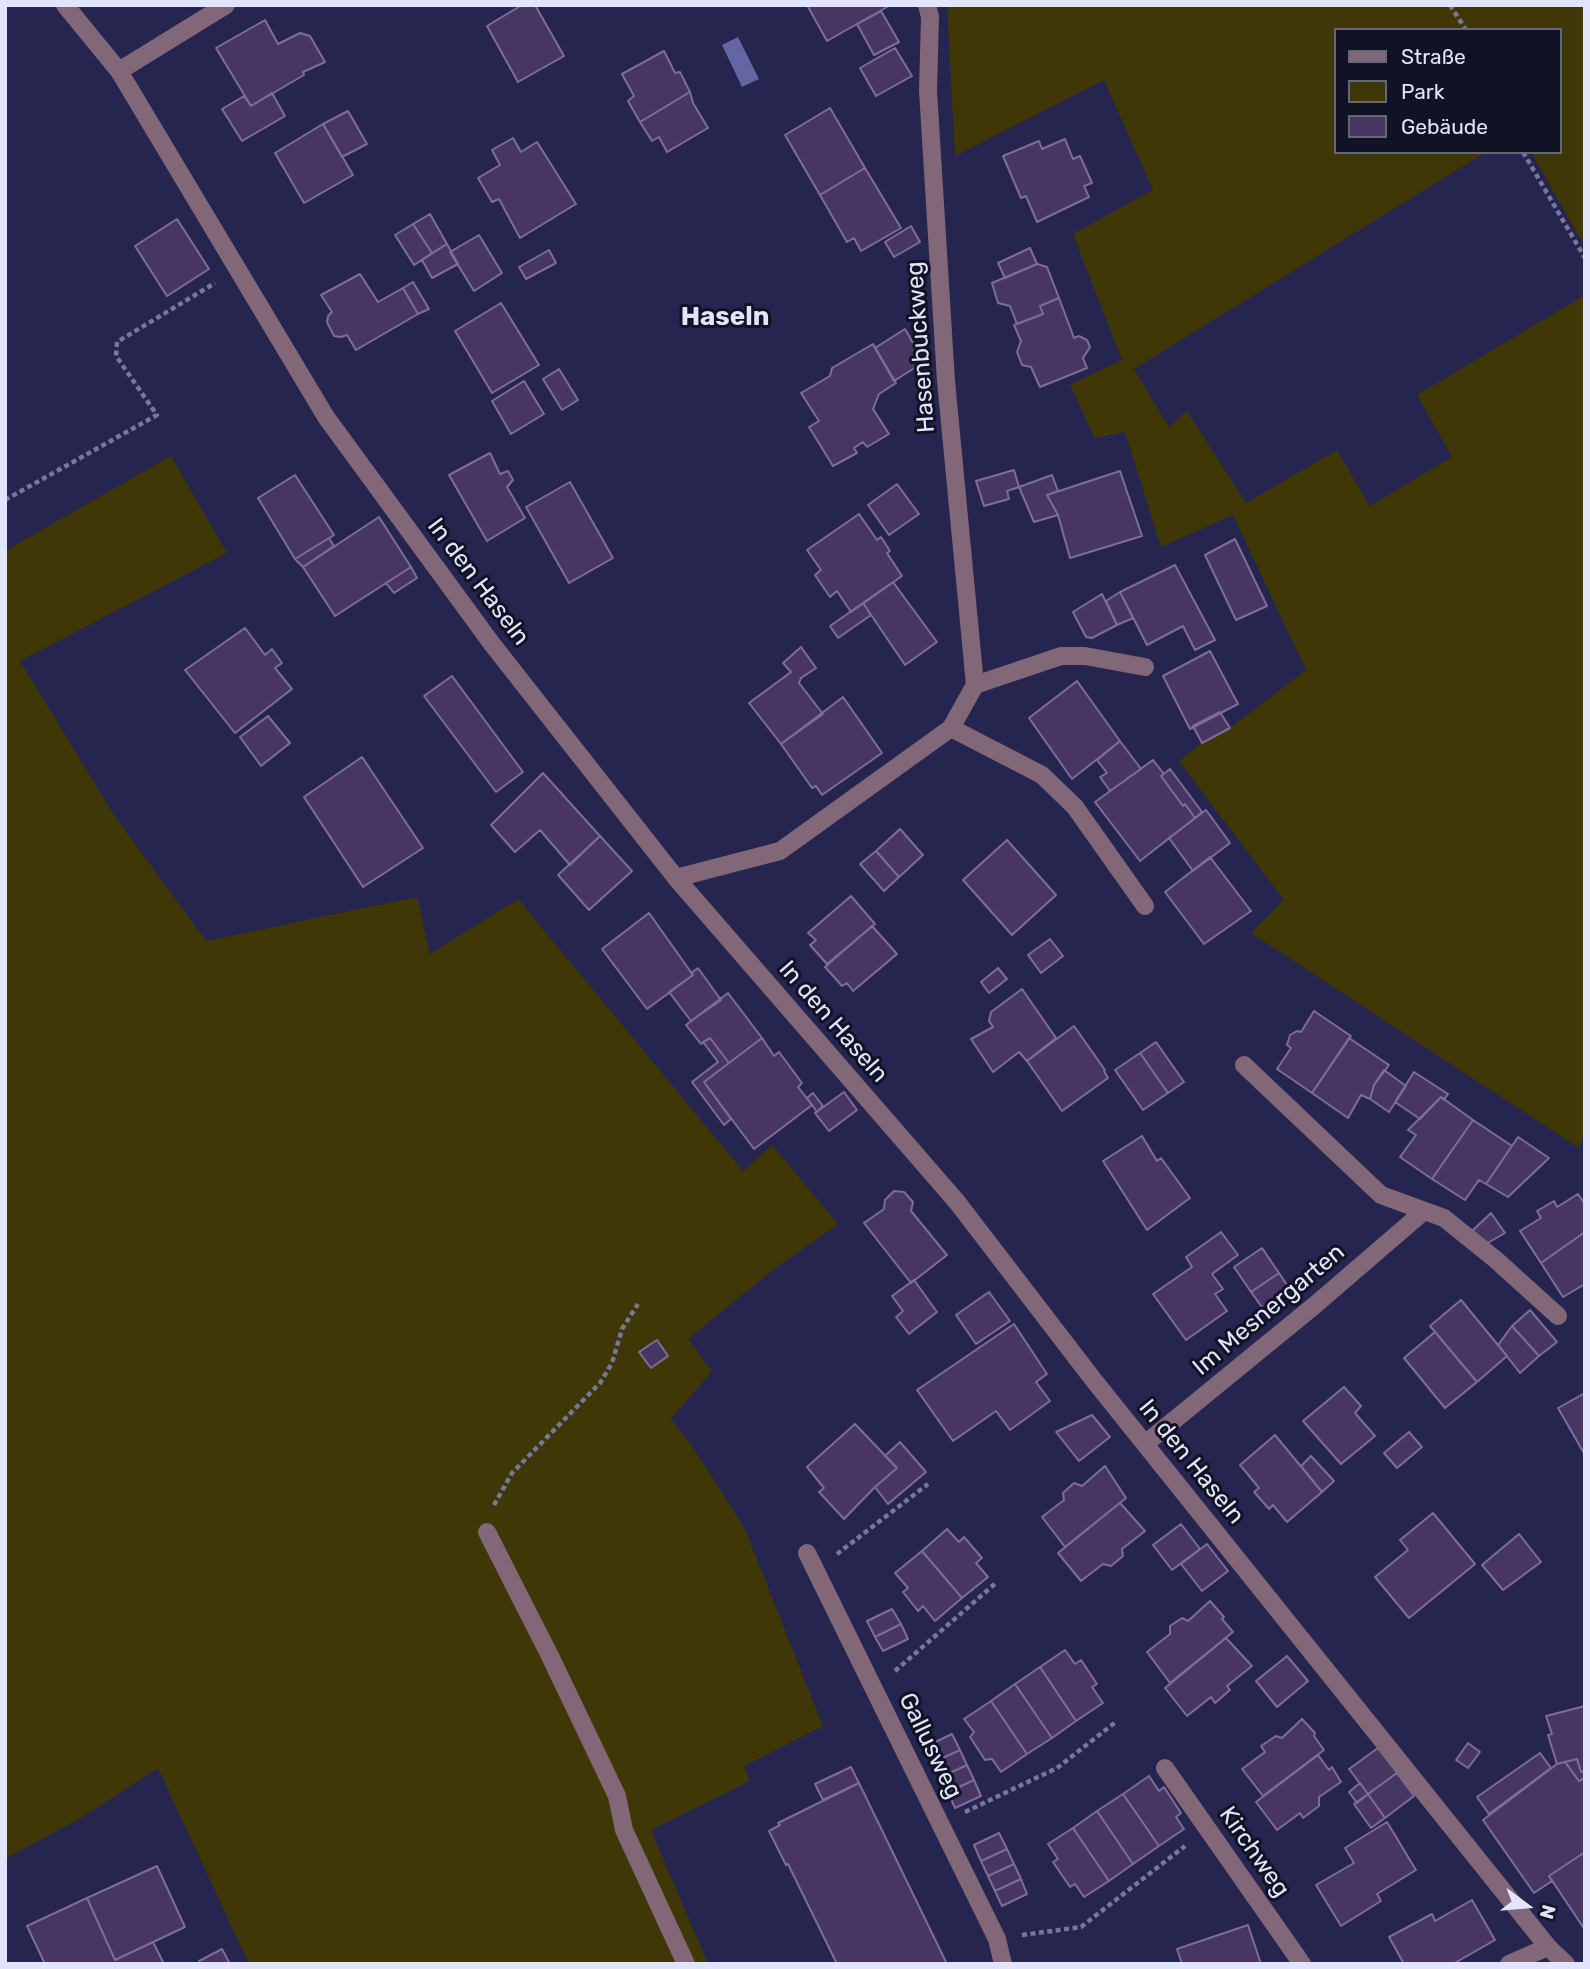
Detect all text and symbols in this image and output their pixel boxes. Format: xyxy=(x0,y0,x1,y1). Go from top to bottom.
legend xyxy=(1334,28,1562,154)
text: Straße xyxy=(1401,44,1466,69)
text: Park xyxy=(1401,79,1445,104)
text: Gebäude xyxy=(1401,114,1488,139)
street label: Hasenbuckweg xyxy=(901,260,941,434)
district label: Haseln xyxy=(681,301,769,333)
street label: In den Haseln xyxy=(421,513,535,651)
street label: In den Haseln xyxy=(772,955,894,1089)
street label: Im Mesnergarten xyxy=(1187,1238,1351,1382)
street label: In den Haseln xyxy=(1132,1394,1250,1530)
street label: Gallusweg xyxy=(892,1688,968,1804)
street label: Kirchweg xyxy=(1213,1801,1295,1903)
north arrow xyxy=(1492,1871,1562,1941)
text: N xyxy=(1535,1902,1561,1922)

